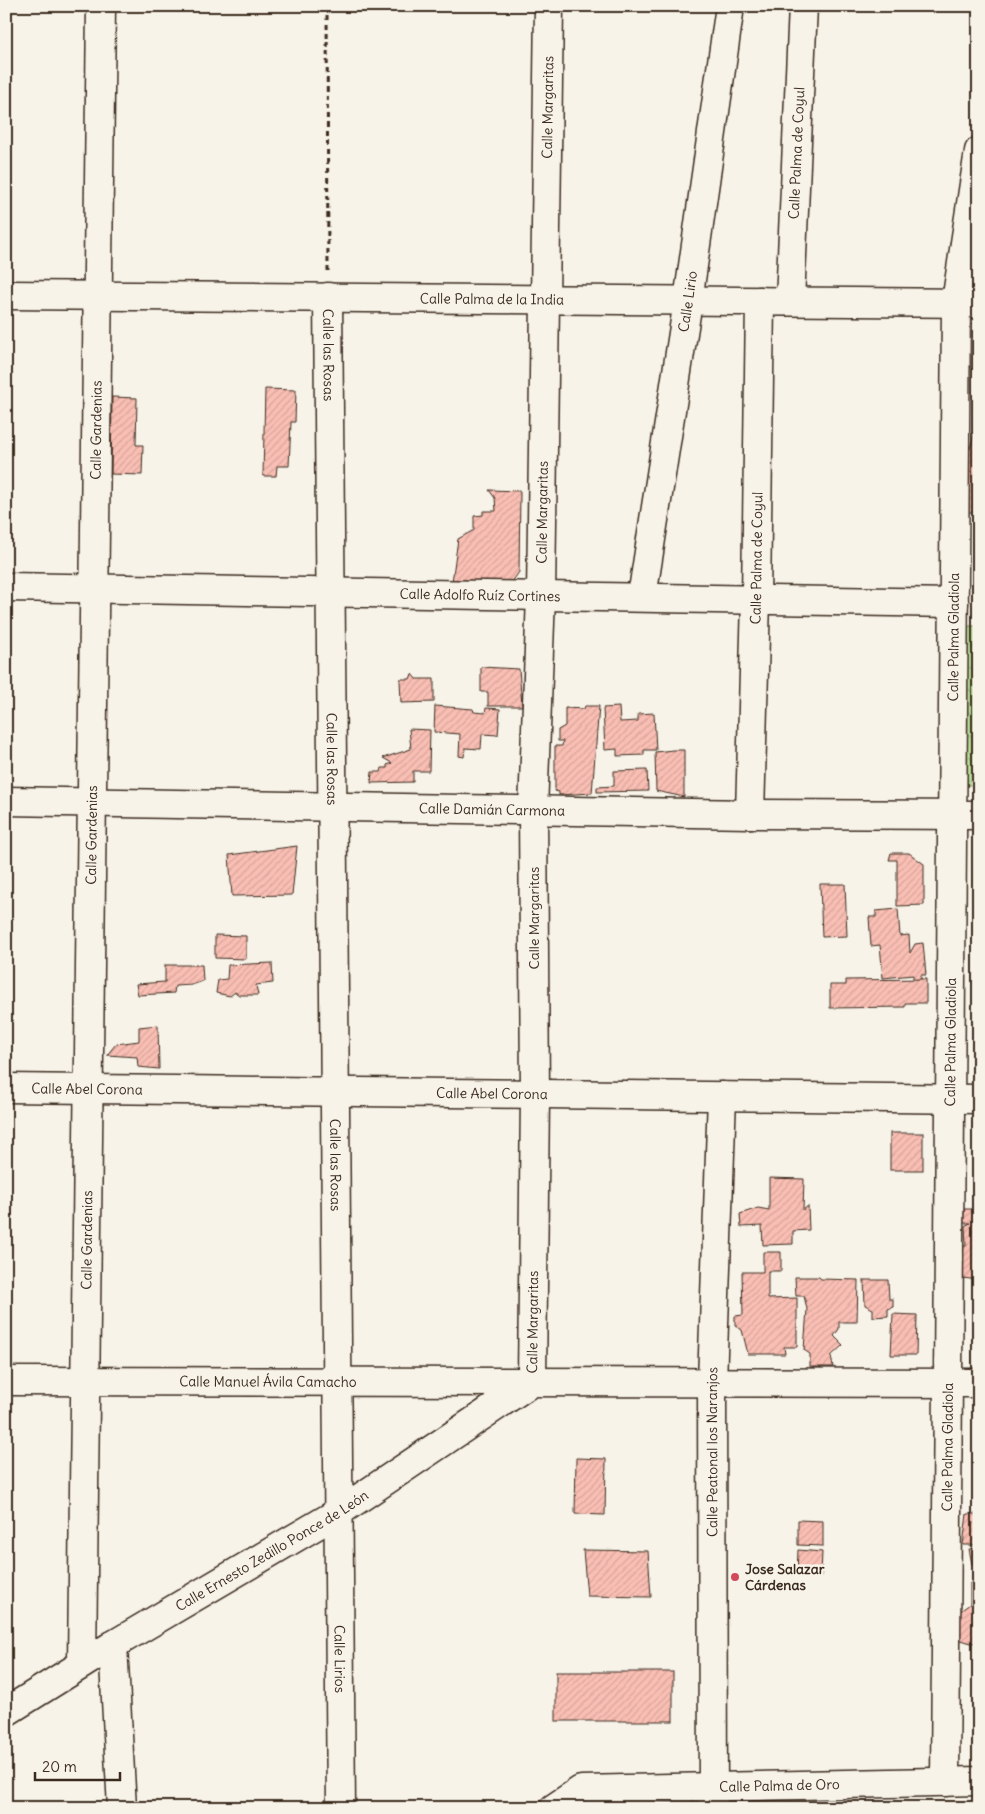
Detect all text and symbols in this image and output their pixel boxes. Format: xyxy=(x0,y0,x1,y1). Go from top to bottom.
street label: Calle Margaritas xyxy=(538,56,557,159)
street label: Calle Palma de Coyul xyxy=(785,87,808,220)
street label: Calle Lirio xyxy=(674,270,701,333)
street label: Calle Palma de la India xyxy=(420,289,564,309)
street label: Calle las Rosas xyxy=(319,309,338,401)
street label: Calle Gardenias xyxy=(87,380,106,480)
street label: Calle Margaritas xyxy=(532,461,552,564)
street label: Calle Palma de Coyul xyxy=(746,492,766,625)
street label: Calle Palma Gladiola xyxy=(944,573,963,701)
street label: Calle Adolfo Ruíz Cortines xyxy=(399,585,561,605)
street label: Calle las Rosas xyxy=(323,713,341,805)
street label: Calle Gardenias xyxy=(82,785,101,885)
street label: Calle Damián Carmona xyxy=(419,799,565,820)
street label: Calle Margaritas xyxy=(525,867,543,969)
street label: Calle Palma Gladiola xyxy=(941,978,960,1106)
street label: Calle Abel Corona xyxy=(31,1079,143,1099)
street label: Calle Abel Corona xyxy=(436,1084,548,1103)
street label: Calle las Rosas xyxy=(326,1119,345,1211)
street label: Calle Gardenias xyxy=(77,1190,96,1290)
street label: Calle Margaritas xyxy=(523,1270,542,1374)
street label: Calle Peatonal los Naranjos xyxy=(703,1367,722,1537)
street label: Calle Manuel Ávila Camacho xyxy=(179,1372,357,1391)
street label: Calle Palma Gladiola xyxy=(938,1383,957,1511)
street label: Calle Ernesto Zedillo Ponce de León xyxy=(172,1486,372,1615)
place label: Jose Salazar Cárdenas xyxy=(745,1560,825,1594)
marker: Jose Salazar Cárdenas xyxy=(729,1571,741,1583)
street label: Calle Lirios xyxy=(330,1625,349,1693)
scale bar xyxy=(35,1749,120,1781)
text: 20 m xyxy=(42,1757,77,1776)
street label: Calle Palma de Oro xyxy=(719,1775,840,1796)

